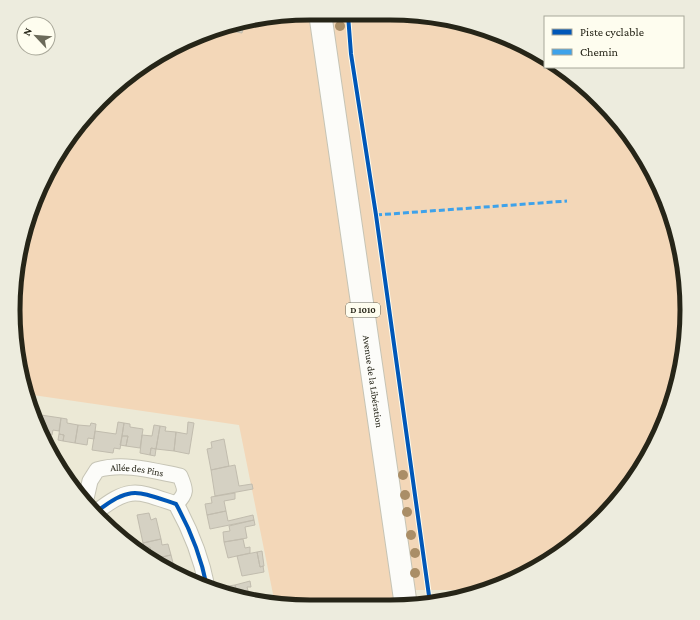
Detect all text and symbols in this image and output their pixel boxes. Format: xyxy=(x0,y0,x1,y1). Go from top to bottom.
north arrow xyxy=(16,16,56,56)
legend xyxy=(544,16,684,68)
text: N xyxy=(20,25,34,38)
text: Piste cyclable xyxy=(580,25,644,39)
text: Chemin xyxy=(580,45,619,59)
road number: D 1010 xyxy=(346,303,380,317)
street label: Avenue de la Libération xyxy=(361,334,385,429)
street label: Allée des Pins xyxy=(110,462,165,479)

